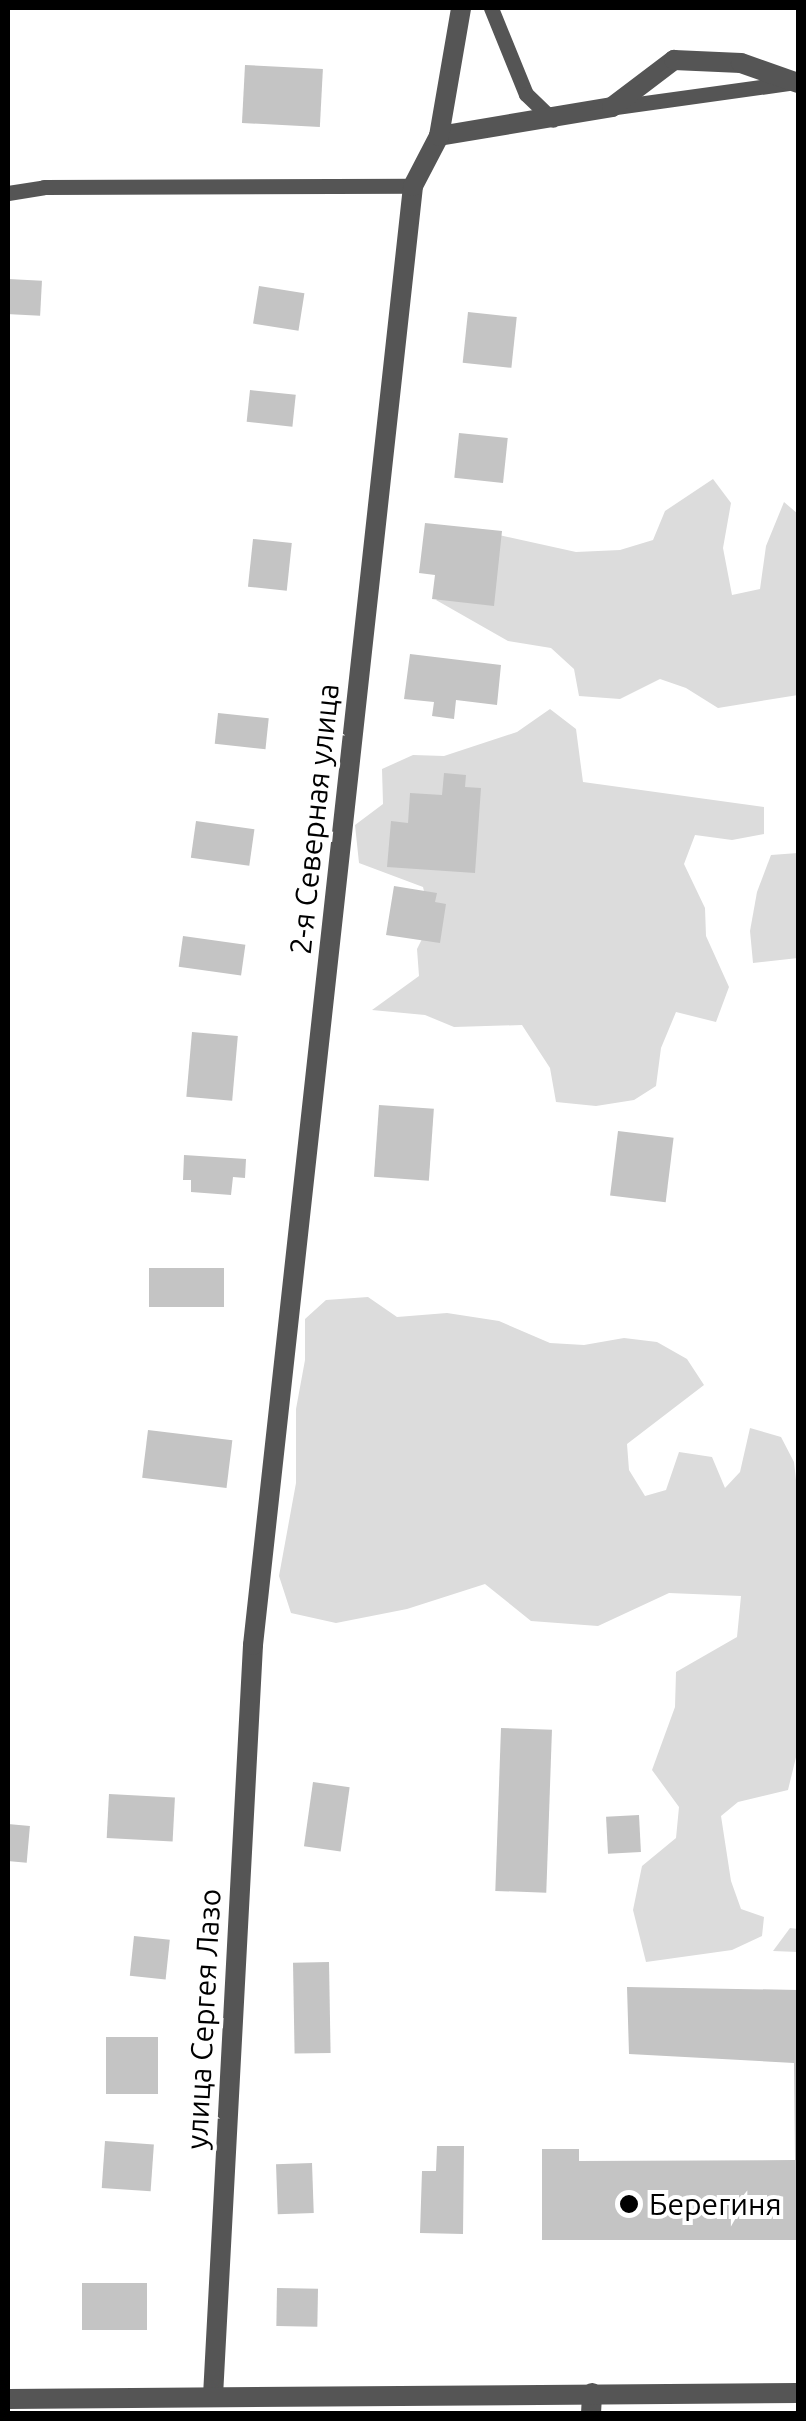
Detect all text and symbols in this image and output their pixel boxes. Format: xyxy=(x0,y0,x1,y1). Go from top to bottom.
street label: 2-я Северная улица xyxy=(282,682,346,956)
street label: улица Сергея Лазо xyxy=(178,1888,228,2150)
place label: Берегиня xyxy=(649,2186,782,2222)
marker: Берегиня xyxy=(618,2193,640,2215)

